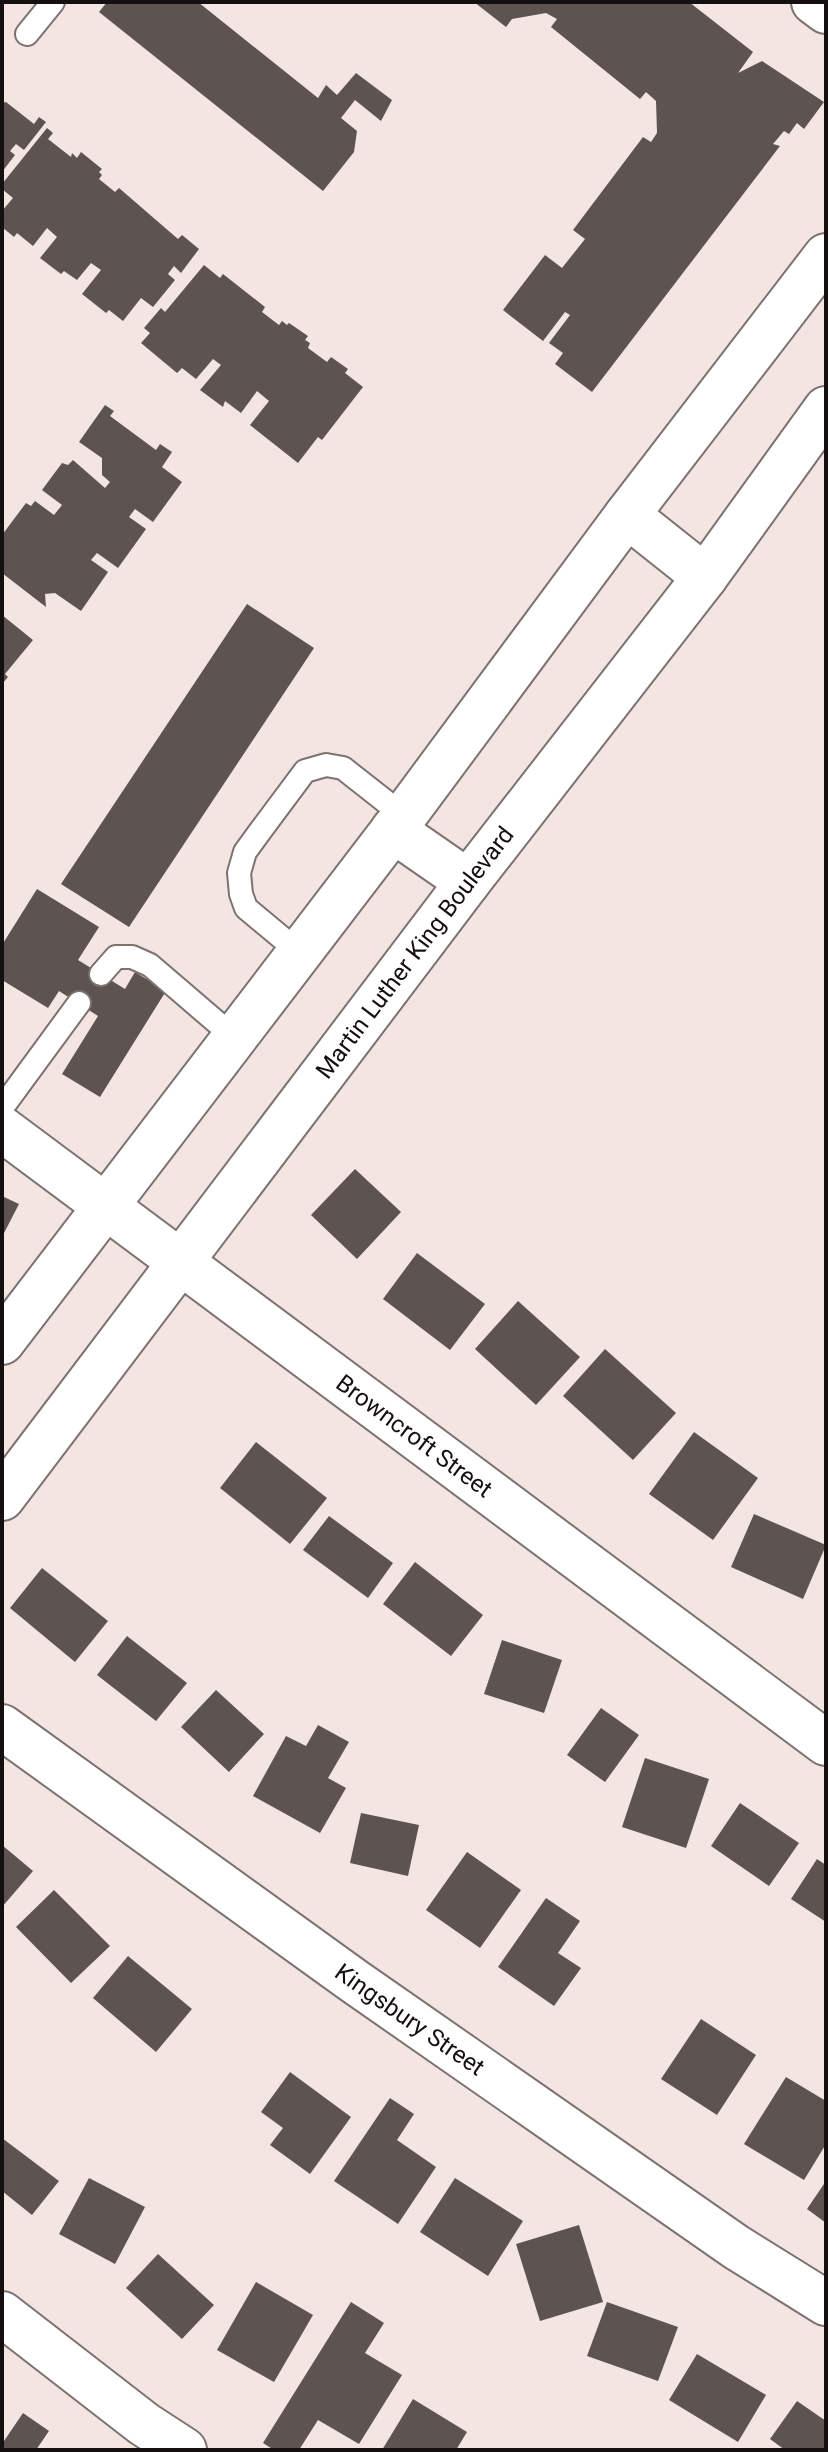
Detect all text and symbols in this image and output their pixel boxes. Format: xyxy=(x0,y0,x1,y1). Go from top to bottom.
street label: Martin Luther King Boulevard xyxy=(310,821,520,1084)
street label: Browncroft Street xyxy=(331,1369,498,1503)
street label: Kingsbury Street xyxy=(330,1958,490,2082)

